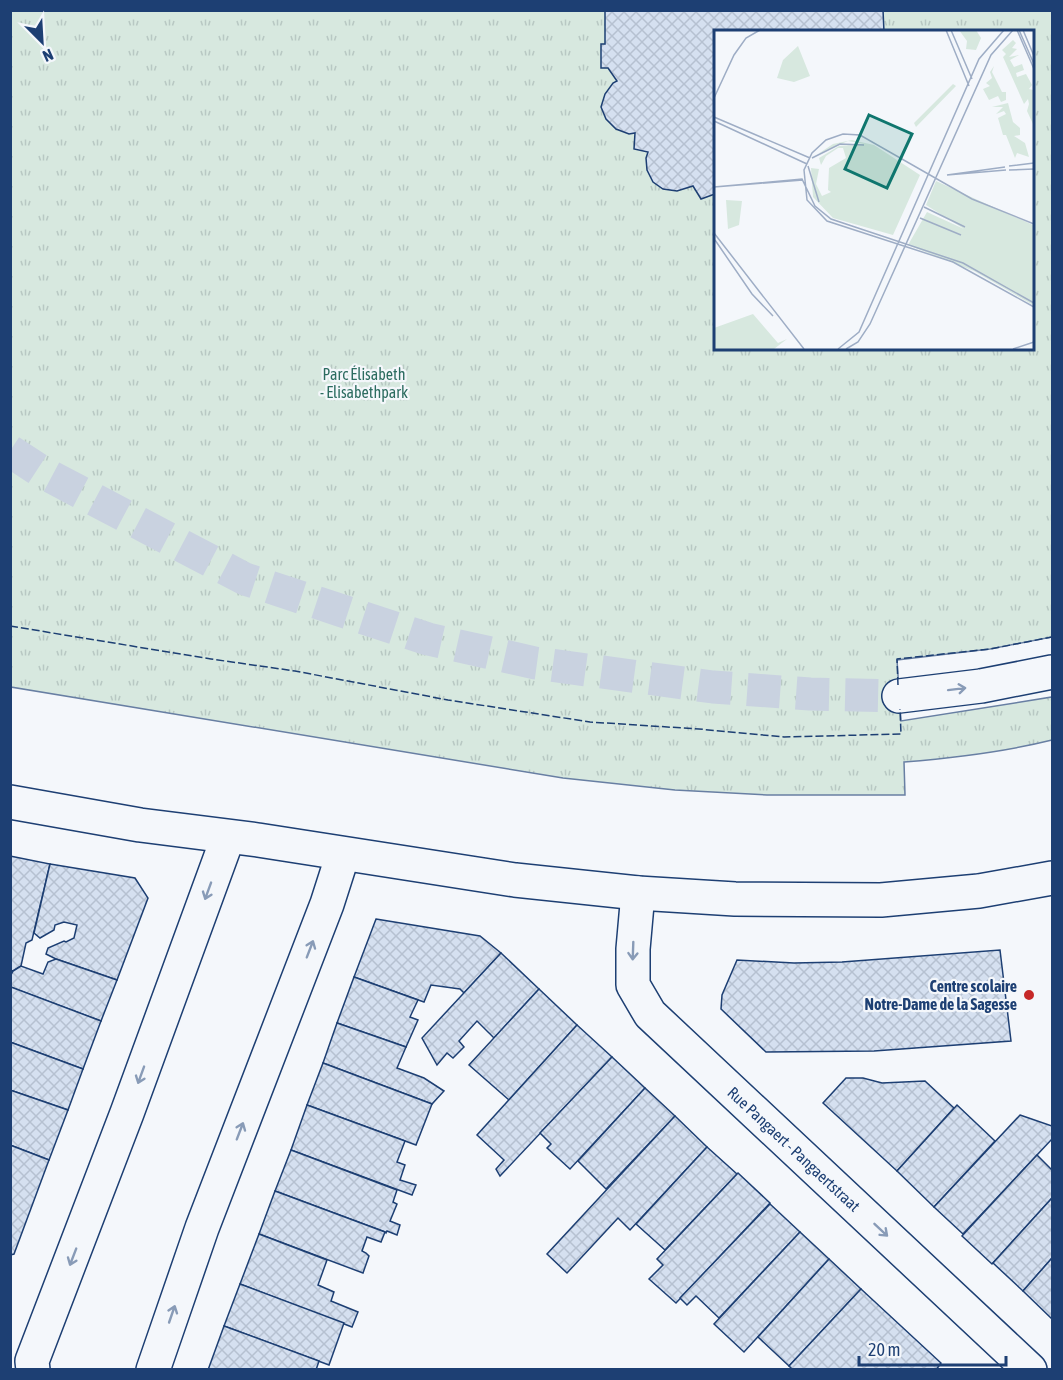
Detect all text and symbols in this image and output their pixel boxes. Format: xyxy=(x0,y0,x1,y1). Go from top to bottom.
north arrow xyxy=(12,12,72,72)
inset map xyxy=(714,30,1033,350)
text: N xyxy=(40,46,56,66)
park label: Parc Élisabeth - Elisabethpark xyxy=(320,365,408,402)
one-way arrow xyxy=(947,683,966,694)
one-way arrow xyxy=(201,882,212,900)
one-way arrow xyxy=(305,941,316,959)
one-way arrow xyxy=(627,941,639,961)
place label: Centre scolaire Notre-Dame de la Sagesse xyxy=(865,977,1017,1013)
marker: Centre scolaire Notre-Dame de la Sagesse xyxy=(1022,988,1036,1002)
one-way arrow xyxy=(134,1065,145,1084)
street label: Rue Pangaert - Pangaertstraat xyxy=(724,1083,864,1216)
one-way arrow xyxy=(235,1123,246,1141)
one-way arrow xyxy=(873,1223,888,1237)
one-way arrow xyxy=(66,1247,77,1266)
one-way arrow xyxy=(168,1305,179,1324)
scale bar xyxy=(859,1329,1006,1367)
text: 20 m xyxy=(868,1339,900,1360)

